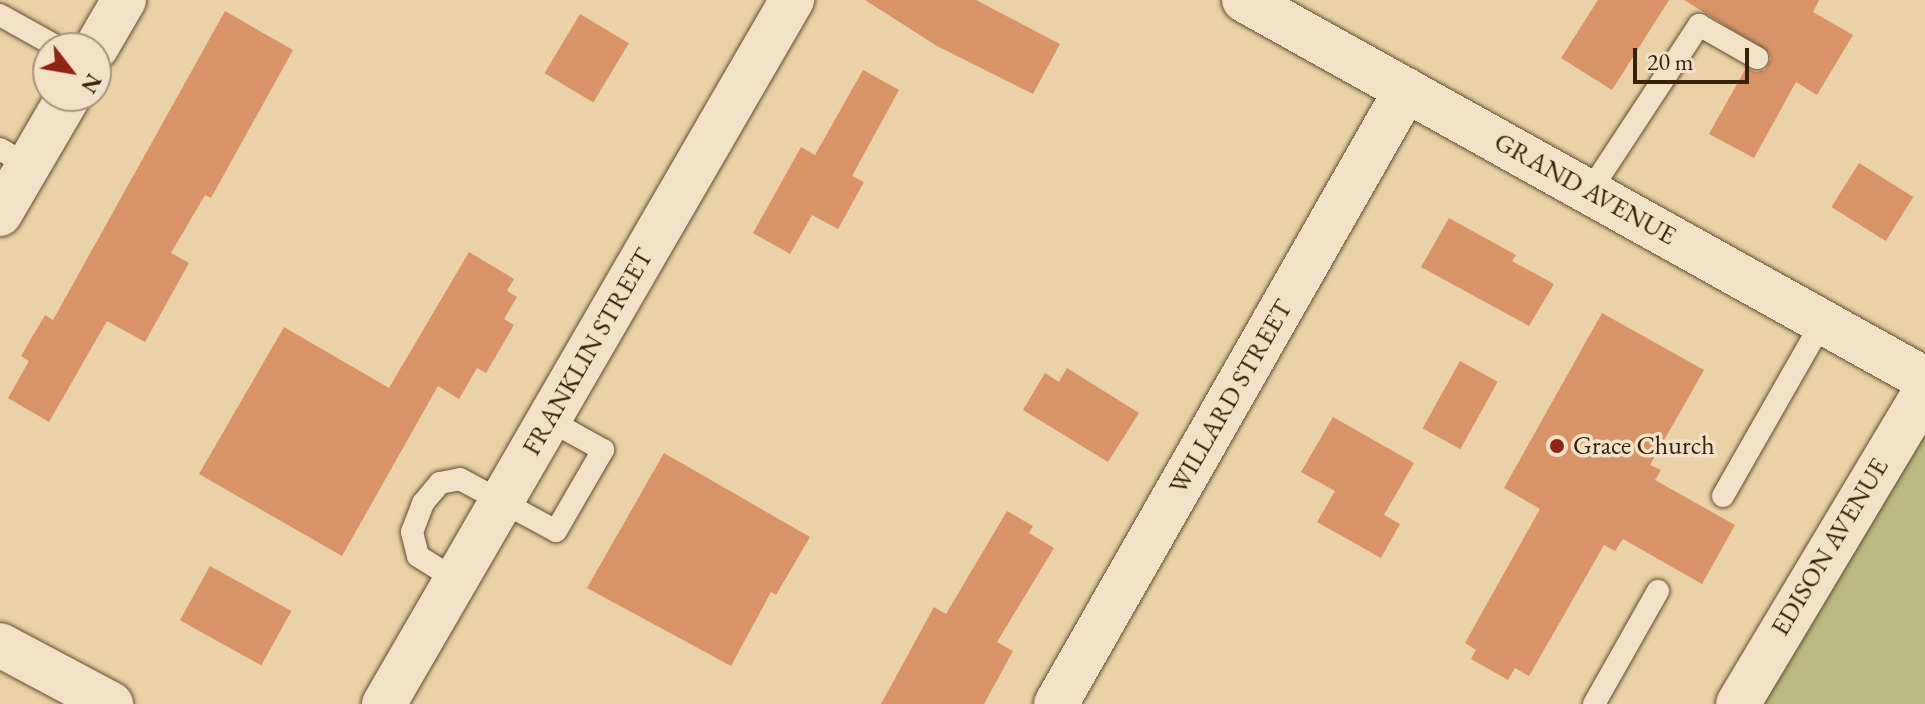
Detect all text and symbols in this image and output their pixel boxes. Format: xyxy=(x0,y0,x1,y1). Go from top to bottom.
north arrow xyxy=(32,32,112,112)
scale bar xyxy=(1637,32,1753,82)
text: 20 m xyxy=(1647,46,1694,77)
text: N xyxy=(74,68,108,99)
street label: GRAND AVENUE xyxy=(1489,126,1681,252)
street label: FRANKLIN STREET xyxy=(516,243,660,461)
street label: WILLARD STREET xyxy=(1163,294,1299,500)
place label: Grace Church xyxy=(1573,430,1715,462)
marker: Grace Church xyxy=(1548,437,1566,455)
street label: EDISON AVENUE xyxy=(1765,452,1895,642)

